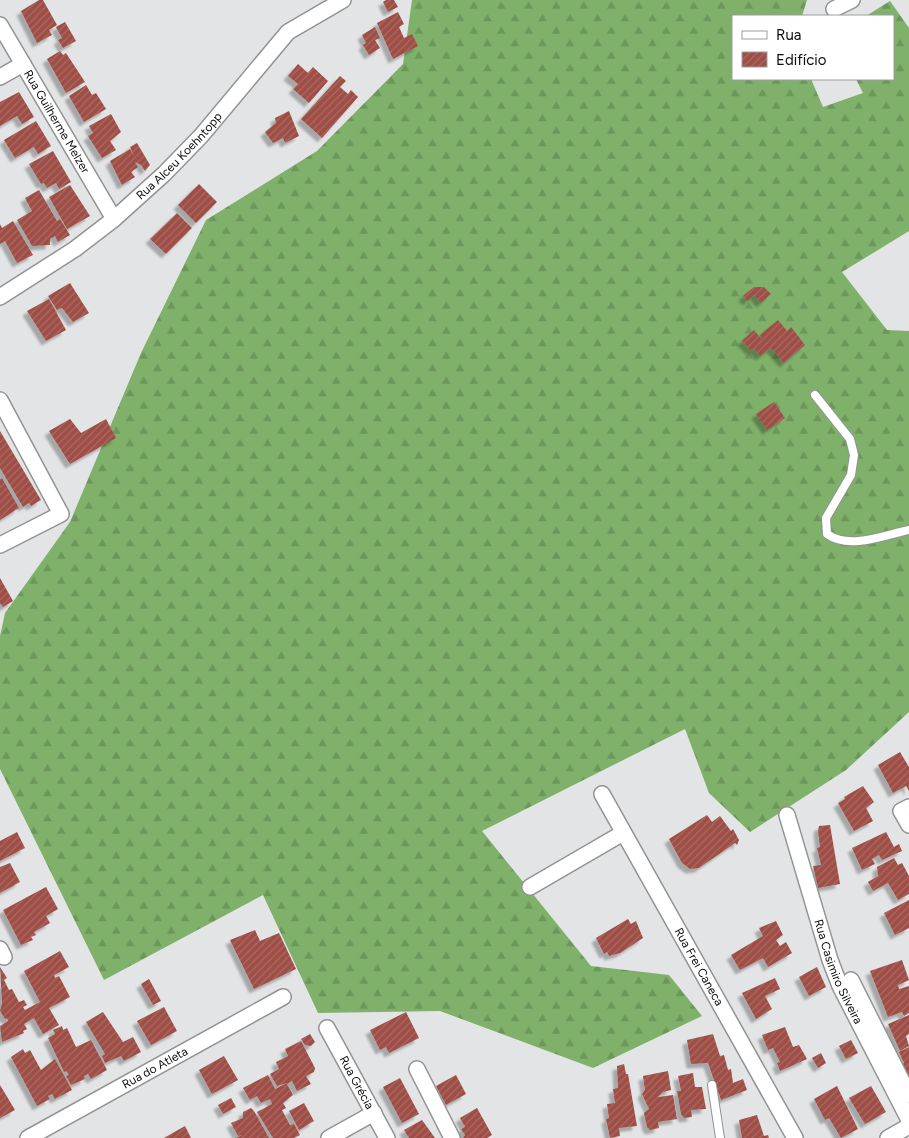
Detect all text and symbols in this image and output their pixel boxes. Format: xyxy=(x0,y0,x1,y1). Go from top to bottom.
legend xyxy=(732,15,894,80)
text: Rua xyxy=(776,26,801,44)
text: Edifício xyxy=(776,51,827,69)
street label: Rua Guilherme Melzer xyxy=(21,67,93,176)
street label: Rua Alceu Koehntopp xyxy=(133,109,225,203)
street label: Rua Casimiro Silveira xyxy=(811,918,865,1026)
street label: Rua Frei Caneca xyxy=(672,925,726,1008)
street label: Rua do Atleta xyxy=(120,1044,190,1092)
street label: Rua Grécia xyxy=(337,1053,377,1111)

